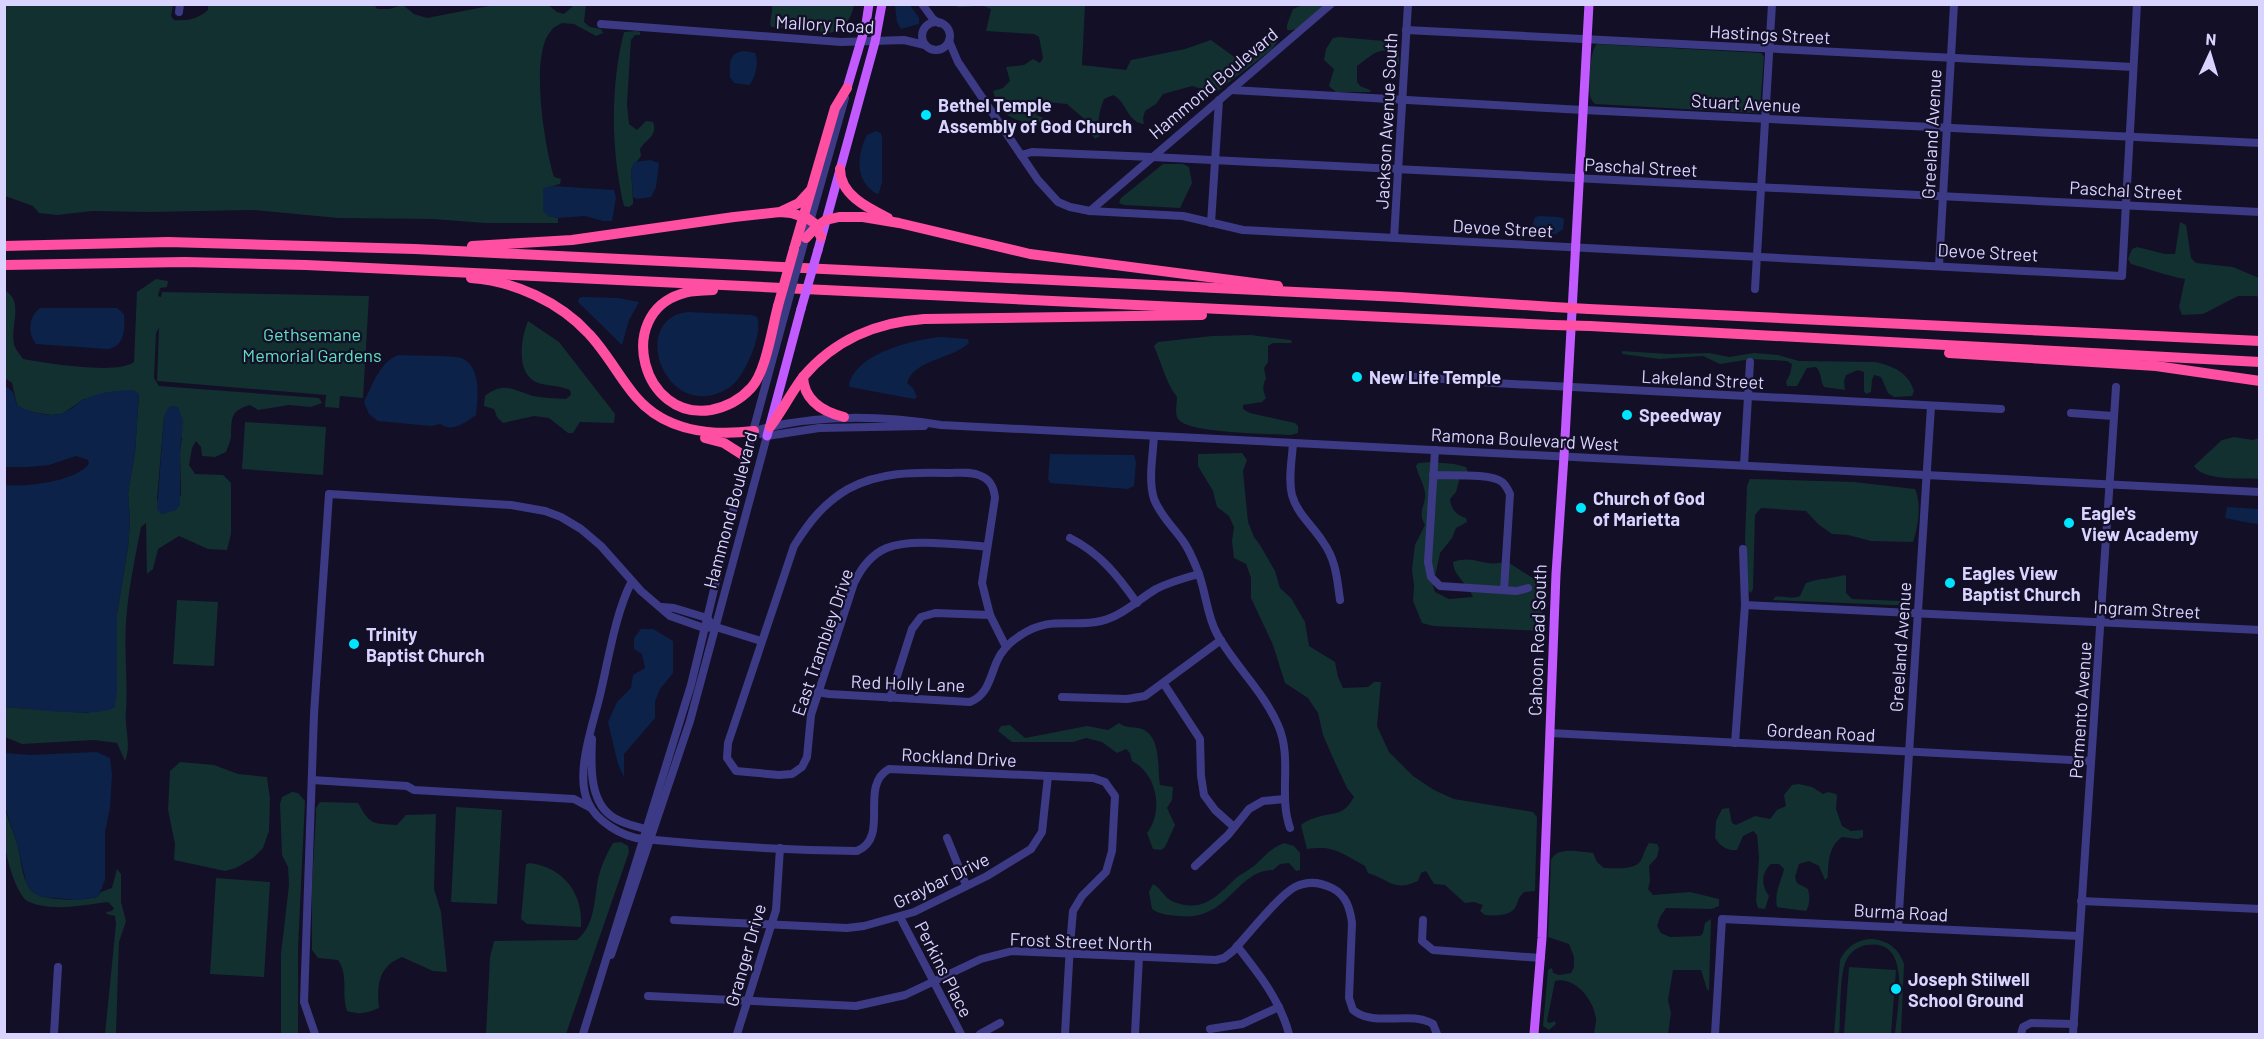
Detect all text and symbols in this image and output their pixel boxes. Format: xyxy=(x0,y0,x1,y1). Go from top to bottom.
street label: Mallory Road xyxy=(775,10,875,38)
street label: Hastings Street xyxy=(1709,20,1831,48)
street label: Hammond Boulevard xyxy=(1144,23,1282,143)
north arrow xyxy=(2180,24,2240,84)
text: N xyxy=(2205,29,2217,48)
street label: Jackson Avenue South xyxy=(1370,32,1402,210)
street label: Greeland Avenue xyxy=(1917,68,1945,200)
street label: Stuart Avenue xyxy=(1690,89,1802,117)
place label: Bethel Temple Assembly of God Church xyxy=(938,94,1132,137)
marker: Bethel Temple Assembly of God Church xyxy=(919,108,933,122)
street label: Paschal Street xyxy=(1584,153,1698,181)
street label: Paschal Street xyxy=(2069,176,2183,204)
street label: Devoe Street xyxy=(1452,214,1554,242)
street label: Devoe Street xyxy=(1937,238,2039,266)
park label: Gethsemane Memorial Gardens xyxy=(242,323,382,366)
street label: Lakeland Street xyxy=(1641,365,1765,393)
place label: New Life Temple xyxy=(1369,366,1501,388)
marker: New Life Temple xyxy=(1350,370,1364,384)
place label: Speedway xyxy=(1639,404,1722,426)
marker: Speedway xyxy=(1620,408,1634,422)
street label: Ramona Boulevard West xyxy=(1430,423,1620,455)
street label: Hammond Boulevard xyxy=(698,429,762,591)
place label: Church of God of Marietta xyxy=(1593,487,1705,530)
marker: Church of God of Marietta xyxy=(1574,501,1588,515)
place label: Eagle's View Academy xyxy=(2081,502,2198,545)
marker: Eagle's View Academy xyxy=(2062,516,2076,530)
place label: Eagles View Baptist Church xyxy=(1962,562,2081,605)
street label: Cahoon Road South xyxy=(1523,564,1551,716)
street label: East Trambley Drive xyxy=(787,566,857,718)
marker: Eagles View Baptist Church xyxy=(1943,576,1957,590)
street label: Greeland Avenue xyxy=(1884,581,1916,713)
street label: Ingram Street xyxy=(2093,595,2201,623)
place label: Trinity Baptist Church xyxy=(366,623,485,666)
marker: Trinity Baptist Church xyxy=(347,637,361,651)
street label: Permento Avenue xyxy=(2064,641,2096,779)
street label: Red Holly Lane xyxy=(850,670,966,696)
street label: Gordean Road xyxy=(1766,718,1876,746)
street label: Rockland Drive xyxy=(901,743,1017,771)
street label: Graybar Drive xyxy=(889,847,993,913)
street label: Burma Road xyxy=(1853,899,1949,925)
street label: Granger Drive xyxy=(720,901,770,1009)
street label: Perkins Place xyxy=(910,917,978,1021)
street label: Frost Street North xyxy=(1009,928,1153,954)
place label: Joseph Stilwell School Ground xyxy=(1908,968,2030,1011)
marker: Joseph Stilwell School Ground xyxy=(1889,982,1903,996)

